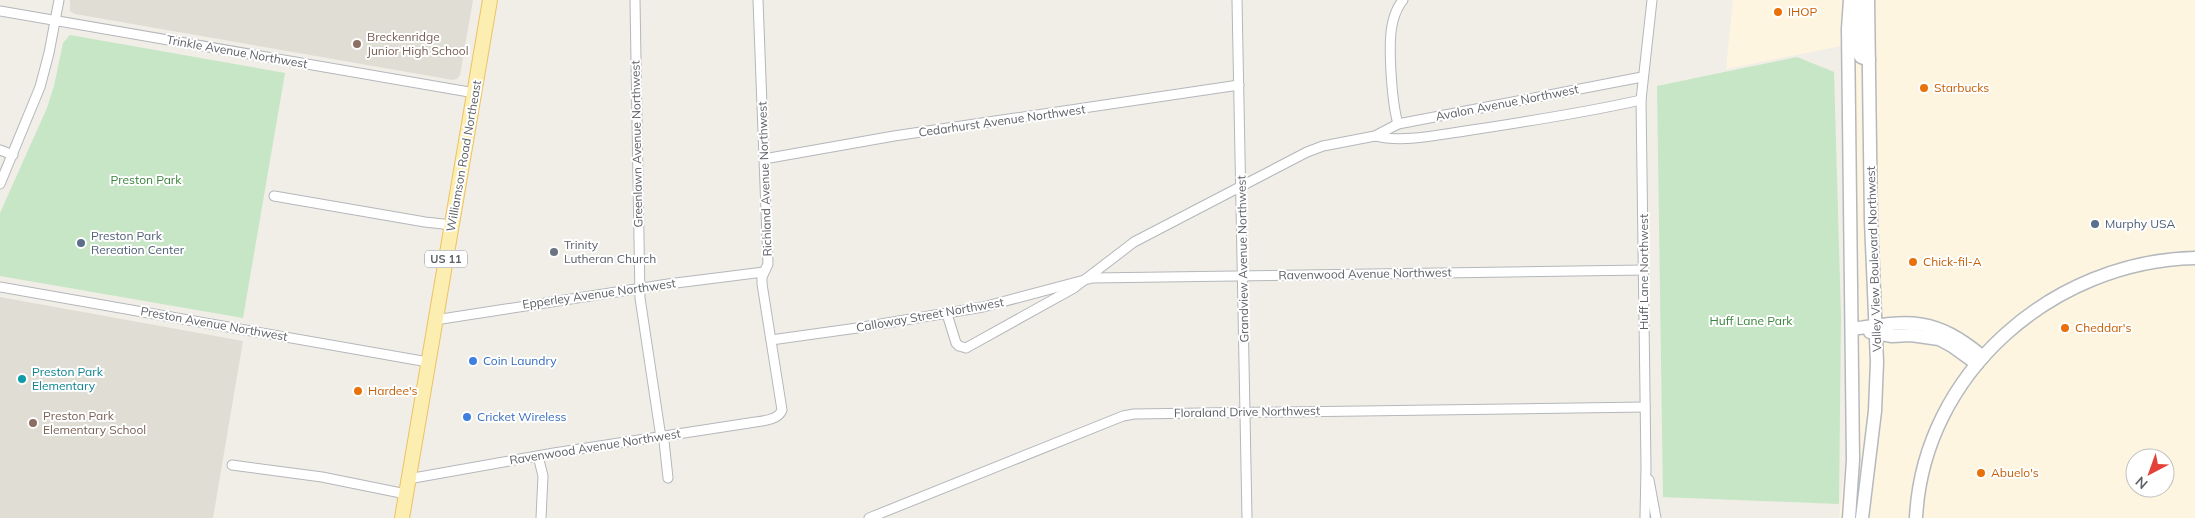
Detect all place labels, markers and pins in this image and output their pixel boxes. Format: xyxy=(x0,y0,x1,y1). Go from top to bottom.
place label: IHOP xyxy=(1788,4,1818,19)
marker: IHOP xyxy=(1772,6,1784,18)
place label: Breckenridge Junior High School xyxy=(367,29,469,58)
marker: Breckenridge Junior High School xyxy=(351,38,363,50)
place label: Starbucks xyxy=(1934,80,1989,95)
marker: Starbucks xyxy=(1918,82,1930,94)
place label: Murphy USA xyxy=(2105,216,2175,231)
marker: Murphy USA xyxy=(2089,218,2101,230)
place label: Preston Park Rereation Center xyxy=(91,228,185,257)
marker: Preston Park Rereation Center xyxy=(75,237,87,249)
place label: Trinity Lutheran Church xyxy=(564,237,656,266)
marker: Trinity Lutheran Church xyxy=(548,246,560,258)
place label: Chick-fil-A xyxy=(1923,254,1982,269)
marker: Chick-fil-A xyxy=(1907,256,1919,268)
place label: Cheddar's xyxy=(2075,320,2131,335)
marker: Cheddar's xyxy=(2059,322,2071,334)
place label: Coin Laundry xyxy=(483,353,557,368)
marker: Coin Laundry xyxy=(467,355,479,367)
place label: Preston Park Elementary xyxy=(32,364,104,393)
marker: Preston Park Elementary xyxy=(16,373,28,385)
place label: Hardee's xyxy=(368,383,418,398)
marker: Hardee's xyxy=(352,385,364,397)
place label: Preston Park Elementary School xyxy=(43,408,146,437)
place label: Cricket Wireless xyxy=(477,409,567,424)
marker: Cricket Wireless xyxy=(461,411,473,423)
marker: Preston Park Elementary School xyxy=(27,417,39,429)
place label: Abuelo's xyxy=(1991,465,2039,480)
marker: Abuelo's xyxy=(1975,467,1987,479)

